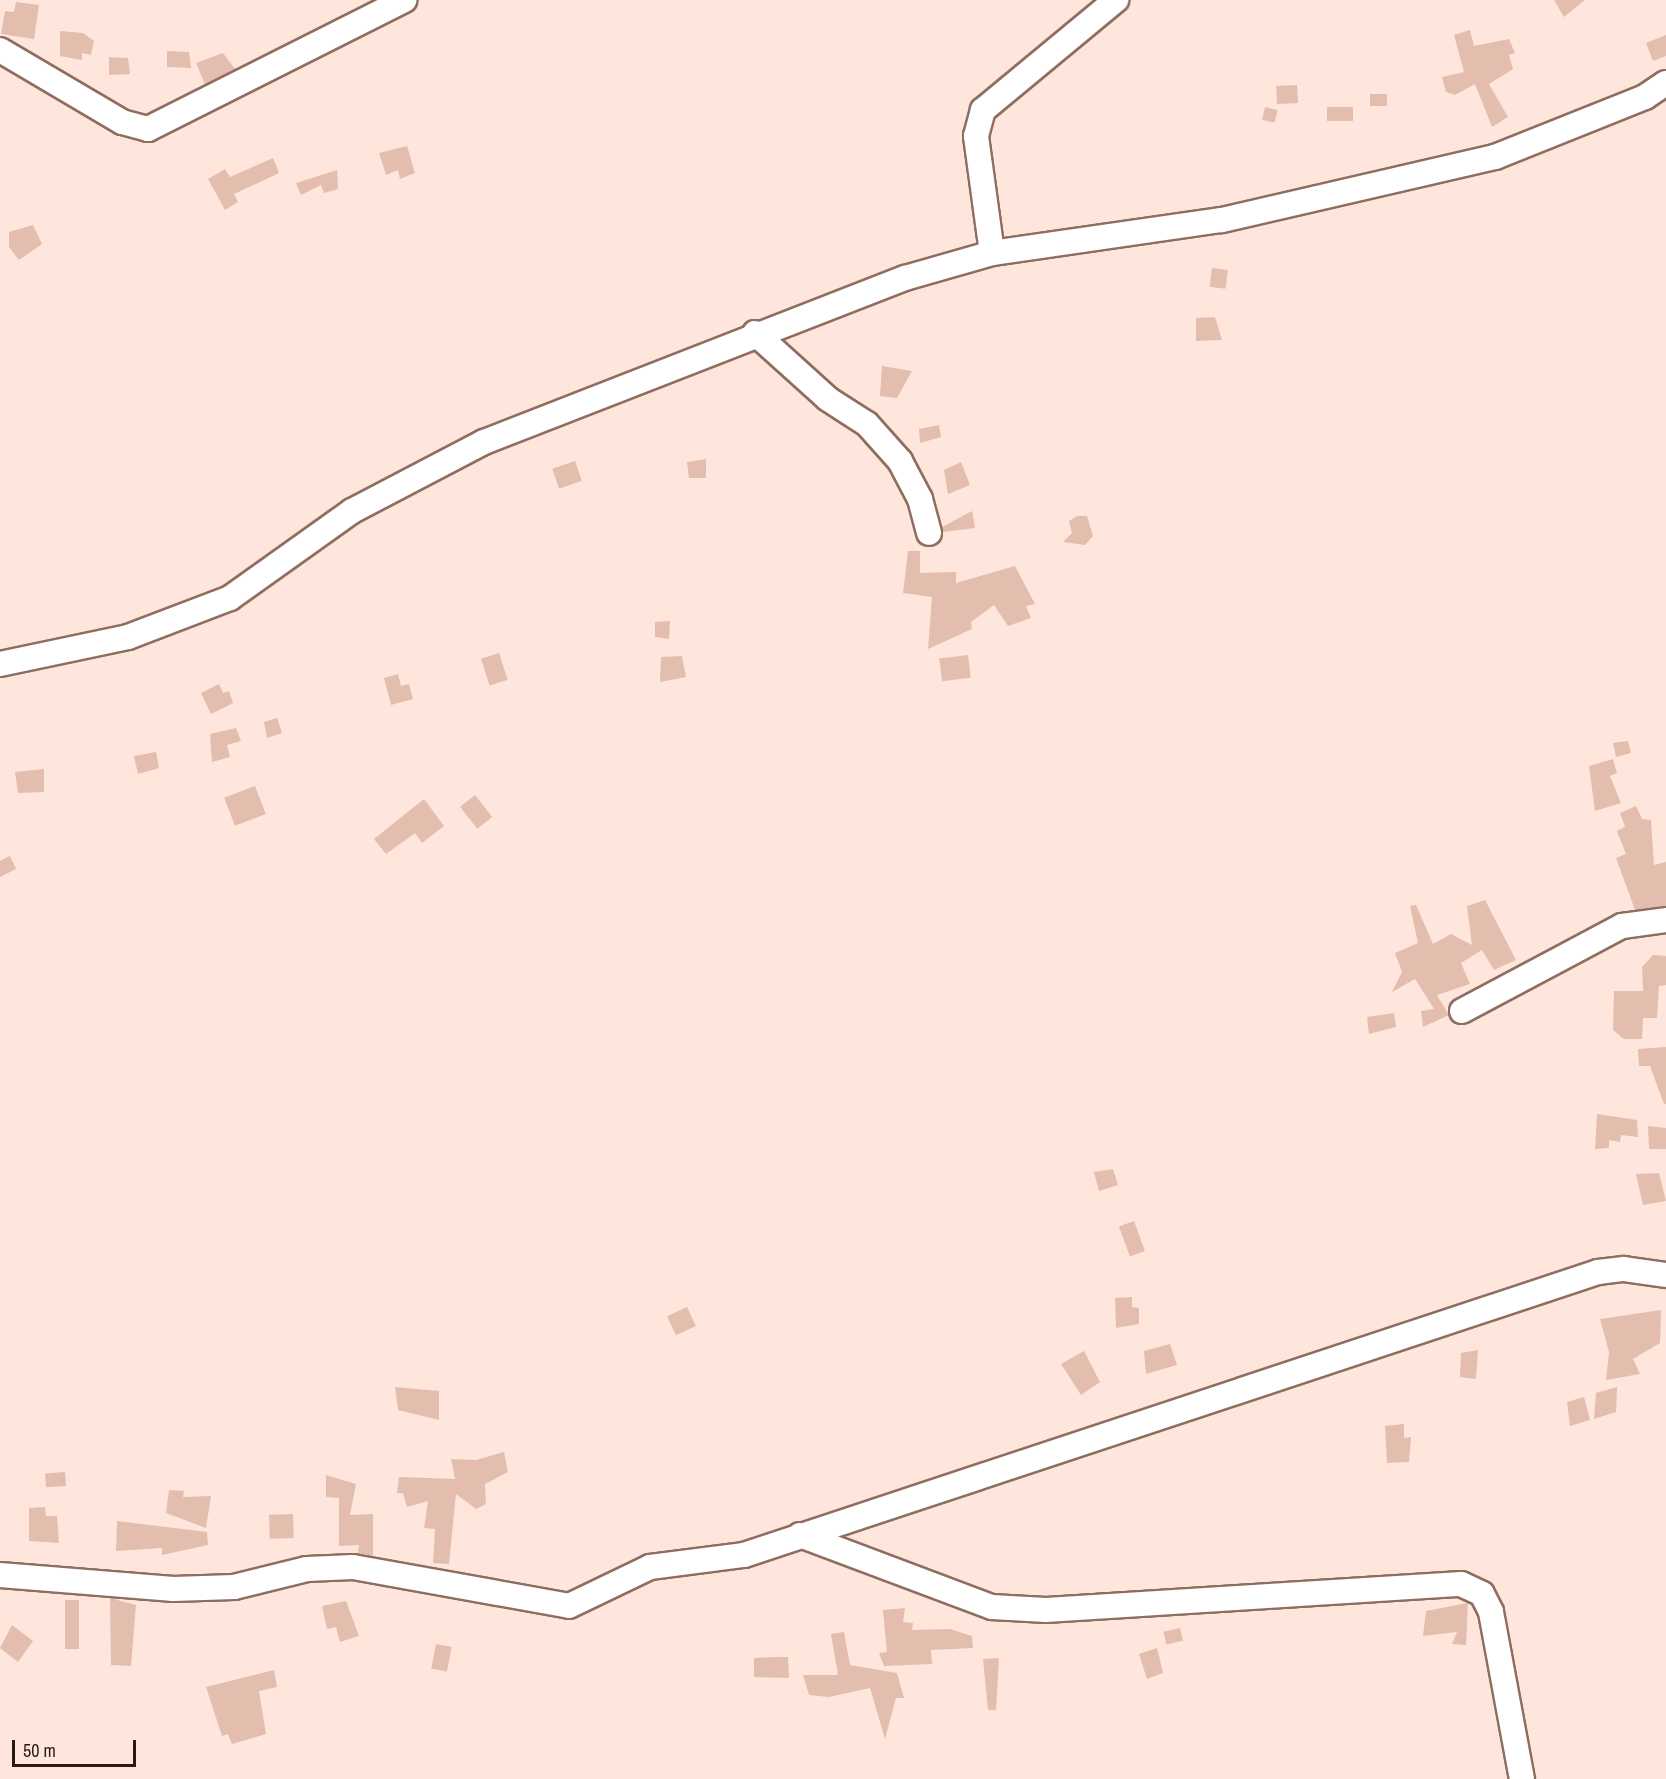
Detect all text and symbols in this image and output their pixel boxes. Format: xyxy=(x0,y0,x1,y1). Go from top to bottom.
scale bar xyxy=(15,1728,140,1766)
text: 50 m xyxy=(23,1738,56,1763)

